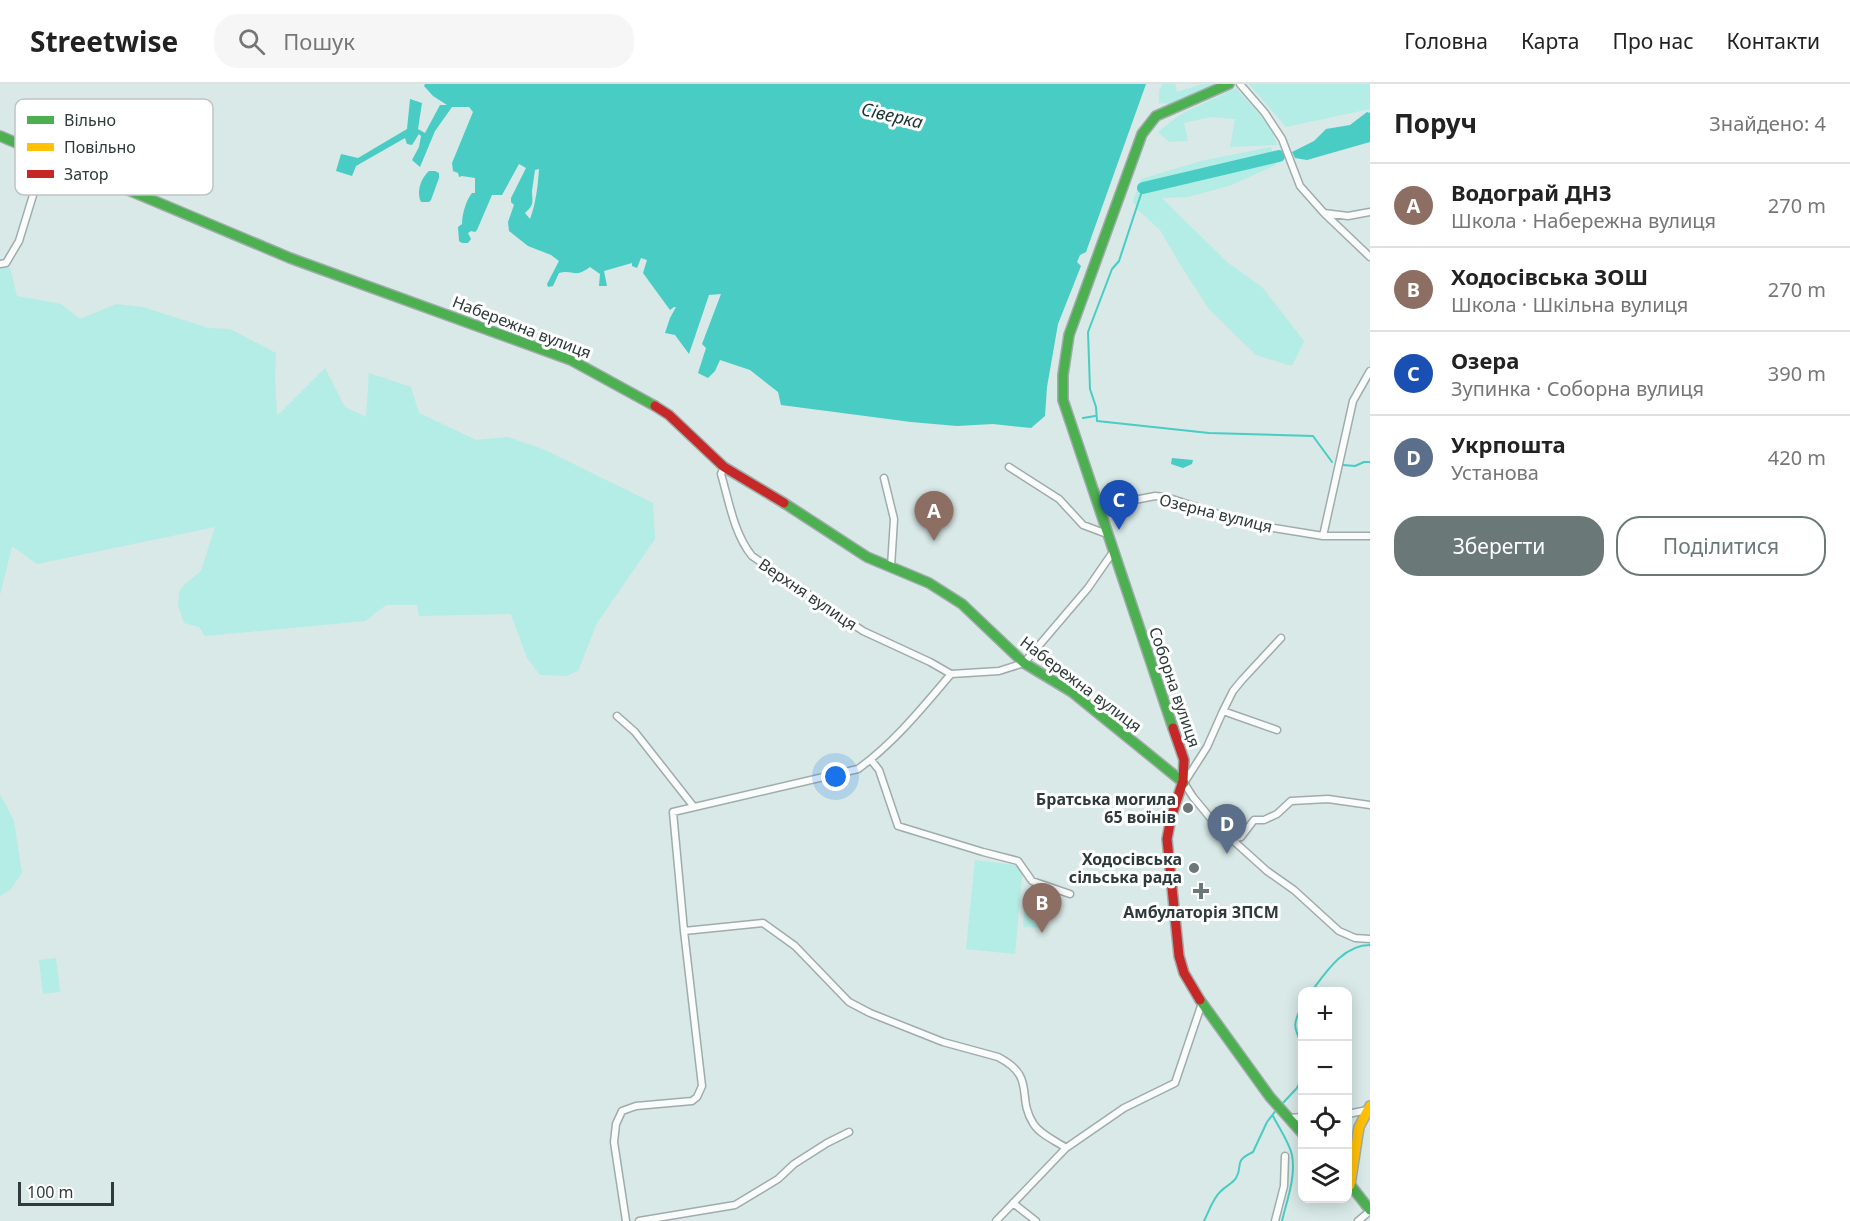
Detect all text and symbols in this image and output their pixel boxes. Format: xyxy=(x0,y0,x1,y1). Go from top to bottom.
search box xyxy=(214,14,634,68)
text: Streetwise xyxy=(30,22,178,60)
icon: search xyxy=(235,25,268,58)
text: Пошук xyxy=(283,26,355,56)
text: Головна xyxy=(1404,27,1488,55)
text: Карта xyxy=(1521,27,1579,55)
text: Про нас xyxy=(1612,27,1694,55)
text: Контакти xyxy=(1727,27,1820,55)
water label: Сіверка xyxy=(859,96,925,134)
legend xyxy=(15,99,213,195)
text: Поруч xyxy=(1394,105,1477,141)
text: Вільно xyxy=(64,109,116,131)
text: Знайдено: 4 xyxy=(1709,110,1826,137)
text: Повільно xyxy=(64,136,136,158)
text: Затор xyxy=(64,163,108,185)
text: Водограй ДНЗ xyxy=(1451,177,1612,207)
text: A xyxy=(1407,192,1420,219)
text: 270 m xyxy=(1768,192,1826,219)
text: Школа · Набережна вулиця xyxy=(1451,207,1716,234)
text: Ходосівська ЗОШ xyxy=(1451,261,1648,291)
text: B xyxy=(1407,276,1420,303)
text: 270 m xyxy=(1768,276,1826,303)
street label: Набережна вулиця xyxy=(449,290,595,364)
text: Школа · Шкільна вулиця xyxy=(1451,291,1688,318)
text: Озера xyxy=(1451,345,1519,375)
text: C xyxy=(1407,360,1420,387)
text: 390 m xyxy=(1768,360,1826,387)
text: Зупинка · Соборна вулиця xyxy=(1451,375,1704,402)
text: Укрпошта xyxy=(1451,429,1566,459)
text: D xyxy=(1406,444,1421,471)
text: 420 m xyxy=(1768,444,1826,471)
text: Установа xyxy=(1451,459,1539,486)
pin: C xyxy=(1100,480,1138,530)
street label: Озерна вулиця xyxy=(1157,488,1275,538)
pin: A xyxy=(914,492,954,541)
button: Зберегти xyxy=(1394,516,1604,576)
button: Поділитися xyxy=(1616,516,1826,576)
street label: Верхня вулиця xyxy=(754,553,862,635)
street label: Соборна вулиця xyxy=(1144,624,1206,750)
street label: Набережна вулиця xyxy=(1016,631,1146,737)
your location xyxy=(821,762,850,791)
place label: Братська могила 65 воїнів xyxy=(1036,788,1176,828)
marker: Братська могила 65 воїнів xyxy=(1181,801,1195,815)
pin: D xyxy=(1208,804,1246,854)
place label: Ходосівська сільська рада xyxy=(1069,848,1182,888)
marker: Ходосівська сільська рада xyxy=(1187,861,1201,875)
marker: Амбулаторія ЗПСМ xyxy=(1192,882,1210,900)
pin: B xyxy=(1022,884,1062,933)
place label: Амбулаторія ЗПСМ xyxy=(1123,901,1279,923)
map controls xyxy=(1298,987,1352,1203)
button: + xyxy=(1298,987,1352,1041)
button: − xyxy=(1298,1041,1352,1095)
button: locate xyxy=(1298,1095,1352,1149)
button: layers xyxy=(1298,1149,1352,1203)
scale bar xyxy=(18,1179,114,1206)
text: 100 m xyxy=(27,1181,74,1203)

